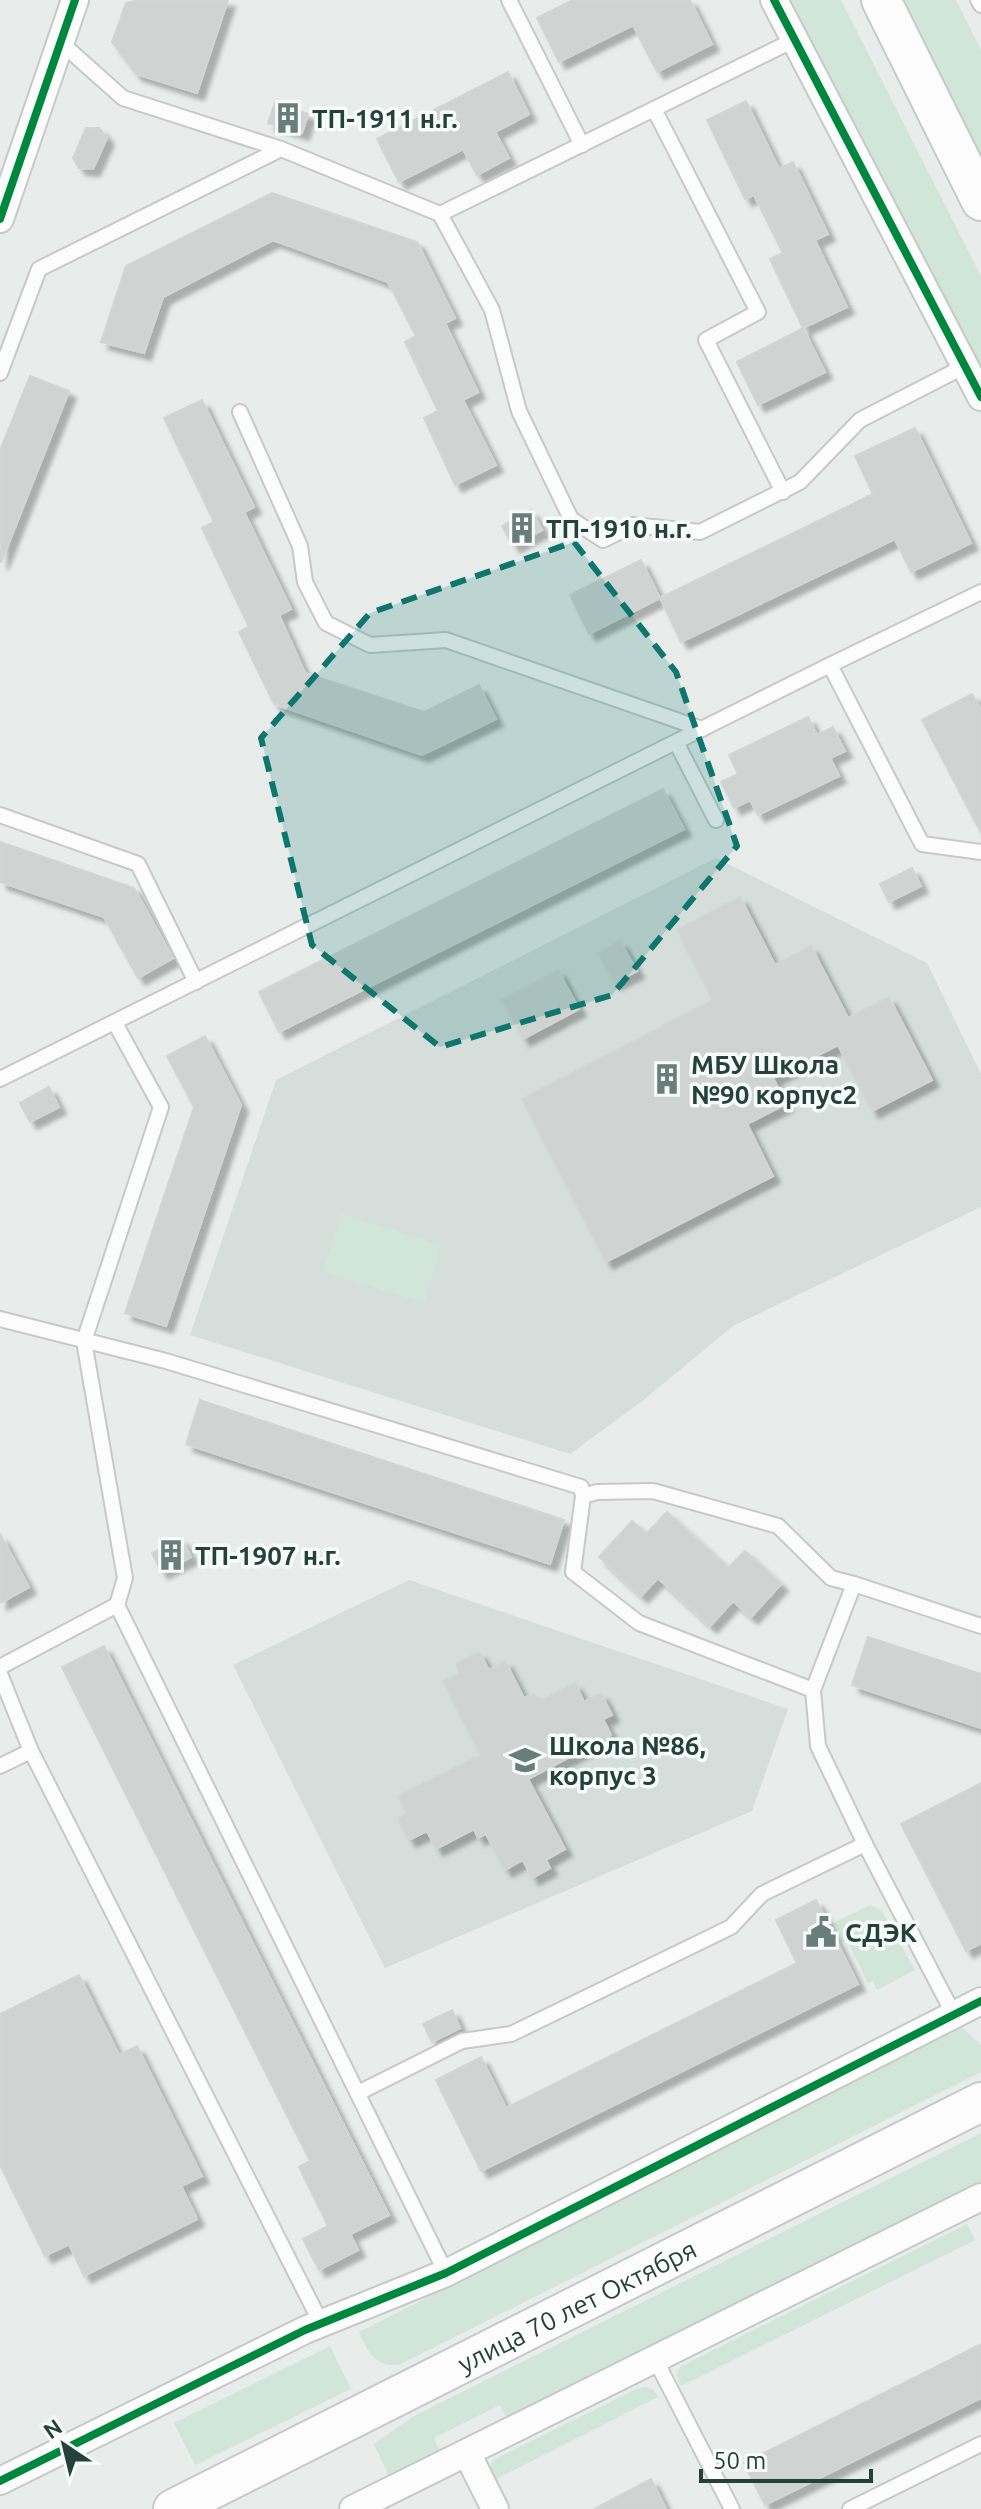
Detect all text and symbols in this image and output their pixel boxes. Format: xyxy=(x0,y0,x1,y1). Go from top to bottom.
building icon: ТП-1911 н.г. xyxy=(271,101,305,135)
place label: ТП-1911 н.г. xyxy=(312,104,458,133)
building icon: ТП-1910 н.г. xyxy=(505,511,539,545)
place label: ТП-1910 н.г. xyxy=(546,514,692,543)
place label: МБУ Школа №90 корпус2 xyxy=(691,1050,857,1109)
building icon: МБУ Школа №90 корпус2 xyxy=(650,1062,684,1096)
building icon: ТП-1907 н.г. xyxy=(154,1538,188,1572)
place label: ТП-1907 н.г. xyxy=(195,1541,341,1570)
place label: Школа №86, корпус 3 xyxy=(549,1731,706,1790)
school or university icon: Школа №86, корпус 3 xyxy=(508,1743,542,1777)
public building icon: СДЭК xyxy=(804,1915,838,1949)
place label: СДЭК xyxy=(845,1918,918,1947)
street label: улица 70 лет Октября xyxy=(453,2234,701,2378)
north arrow xyxy=(24,2405,104,2485)
text: N xyxy=(38,2413,66,2443)
scale bar xyxy=(701,2433,871,2483)
text: 50 m xyxy=(713,2447,766,2474)

